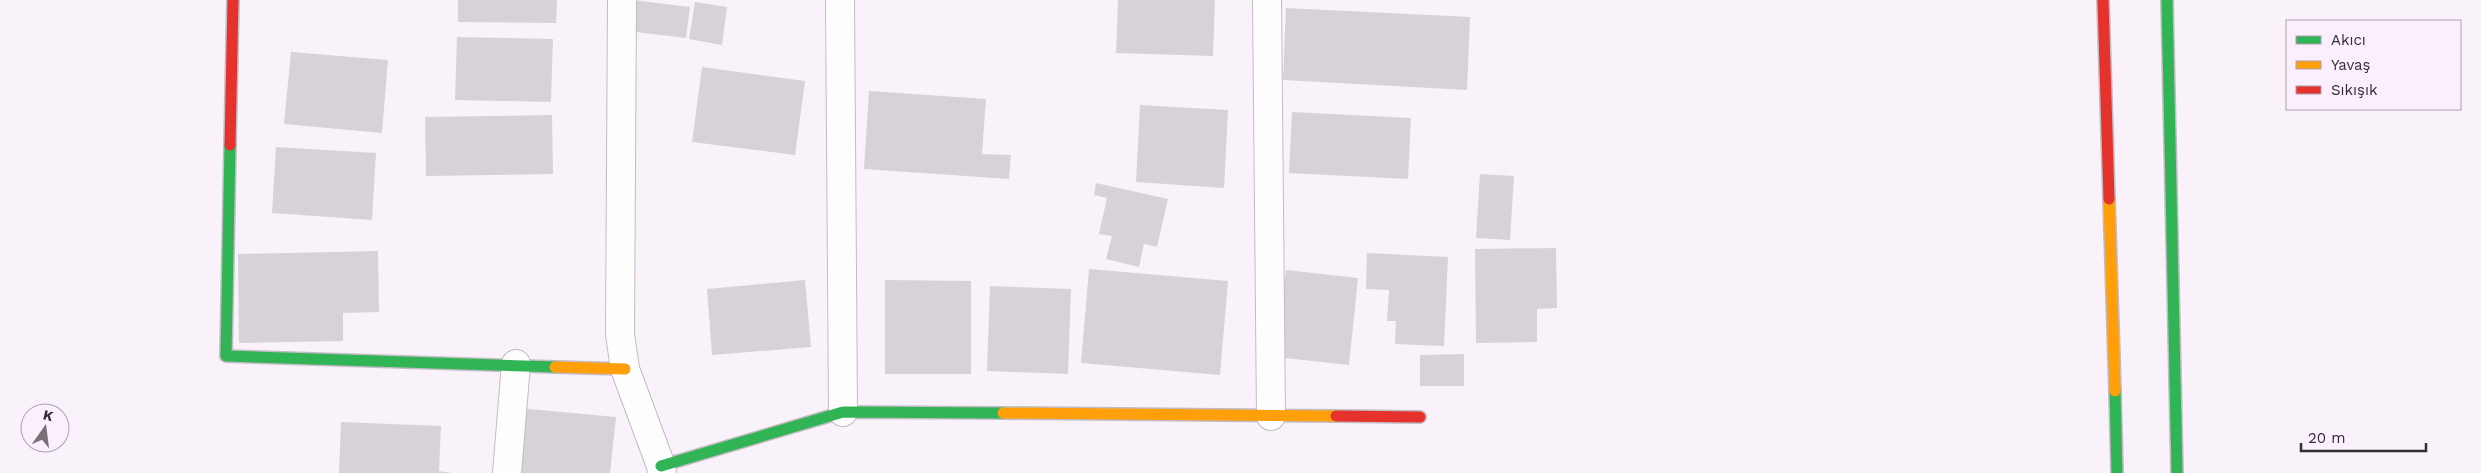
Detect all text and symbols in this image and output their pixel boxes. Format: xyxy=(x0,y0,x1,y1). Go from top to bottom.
legend xyxy=(2286,20,2461,110)
text: Akıcı xyxy=(2331,31,2366,49)
text: Yavaş xyxy=(2331,56,2371,74)
text: Sıkışık xyxy=(2331,81,2378,99)
north arrow xyxy=(20,403,70,453)
text: K xyxy=(42,406,55,424)
scale bar xyxy=(2301,420,2426,452)
text: 20 m xyxy=(2308,429,2346,447)

